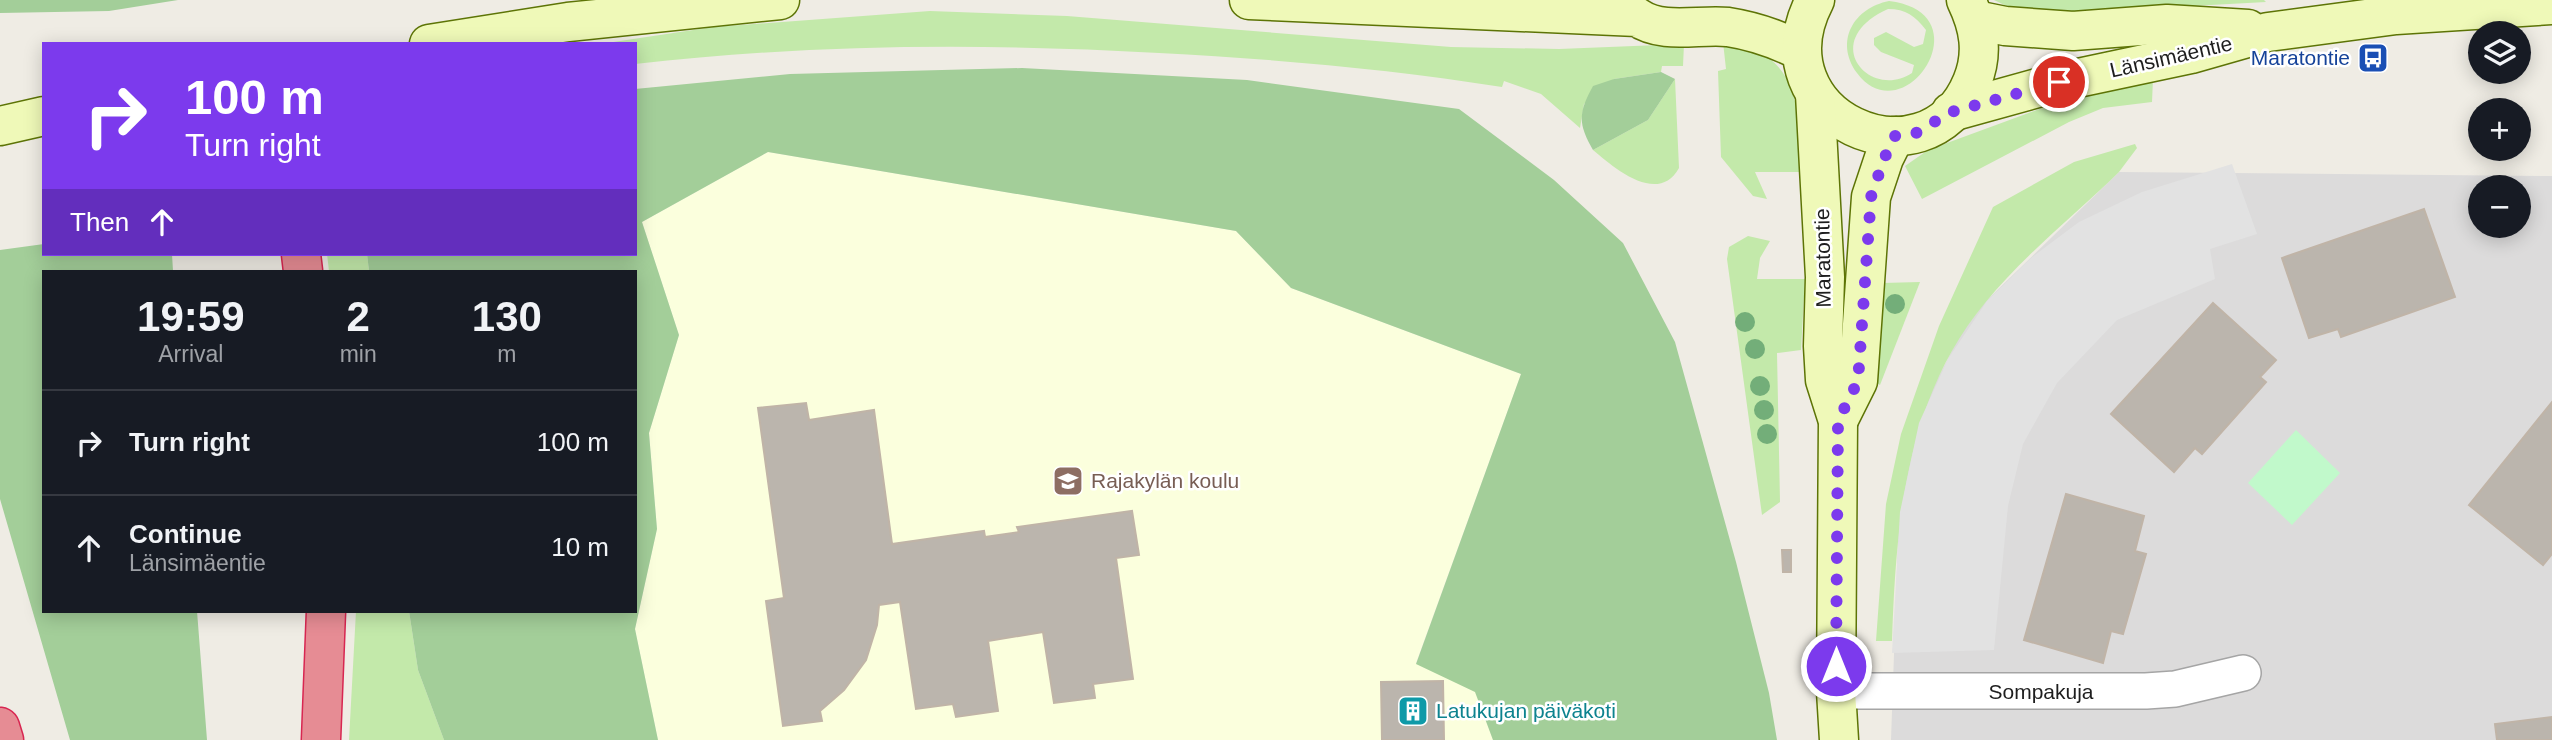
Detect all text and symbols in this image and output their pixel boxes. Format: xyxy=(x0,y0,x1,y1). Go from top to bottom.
map controls xyxy=(2468,21,2531,238)
button: layers xyxy=(2468,21,2531,84)
street label: Länsimäentie xyxy=(2107,31,2234,82)
bus stop icon: Maratontie xyxy=(2356,41,2390,75)
place label: Maratontie xyxy=(2251,46,2350,69)
pin xyxy=(2029,52,2089,112)
icon: arrive xyxy=(2040,63,2078,101)
icon: right xyxy=(70,70,161,161)
text: 100 m xyxy=(185,70,324,124)
button: + xyxy=(2468,98,2531,161)
text: Turn right xyxy=(185,127,321,163)
button: − xyxy=(2468,175,2531,238)
icon: ahead xyxy=(143,203,181,241)
text: Then xyxy=(70,207,129,237)
street label: Maratontie xyxy=(1810,208,1835,308)
text: 19:59 xyxy=(137,293,245,340)
text: 2 xyxy=(346,293,370,340)
text: 130 xyxy=(472,293,542,340)
text: Arrival xyxy=(158,341,223,367)
text: min xyxy=(340,341,377,367)
text: m xyxy=(497,341,516,367)
icon: right xyxy=(70,424,108,462)
text: Turn right xyxy=(129,427,250,457)
text: 100 m xyxy=(537,427,609,457)
school or university icon: Rajakylän koulu xyxy=(1051,464,1085,498)
place label: Rajakylän koulu xyxy=(1091,469,1239,492)
text: Continue xyxy=(129,519,242,549)
icon: ahead xyxy=(70,529,108,567)
text: 10 m xyxy=(551,532,609,562)
text: Länsimäentie xyxy=(129,550,266,576)
position arrow xyxy=(1799,629,1873,703)
street label: Sompakuja xyxy=(1988,680,2094,703)
building icon: Latukujan päiväkoti xyxy=(1396,694,1430,728)
place label: Latukujan päiväkoti xyxy=(1436,699,1616,722)

